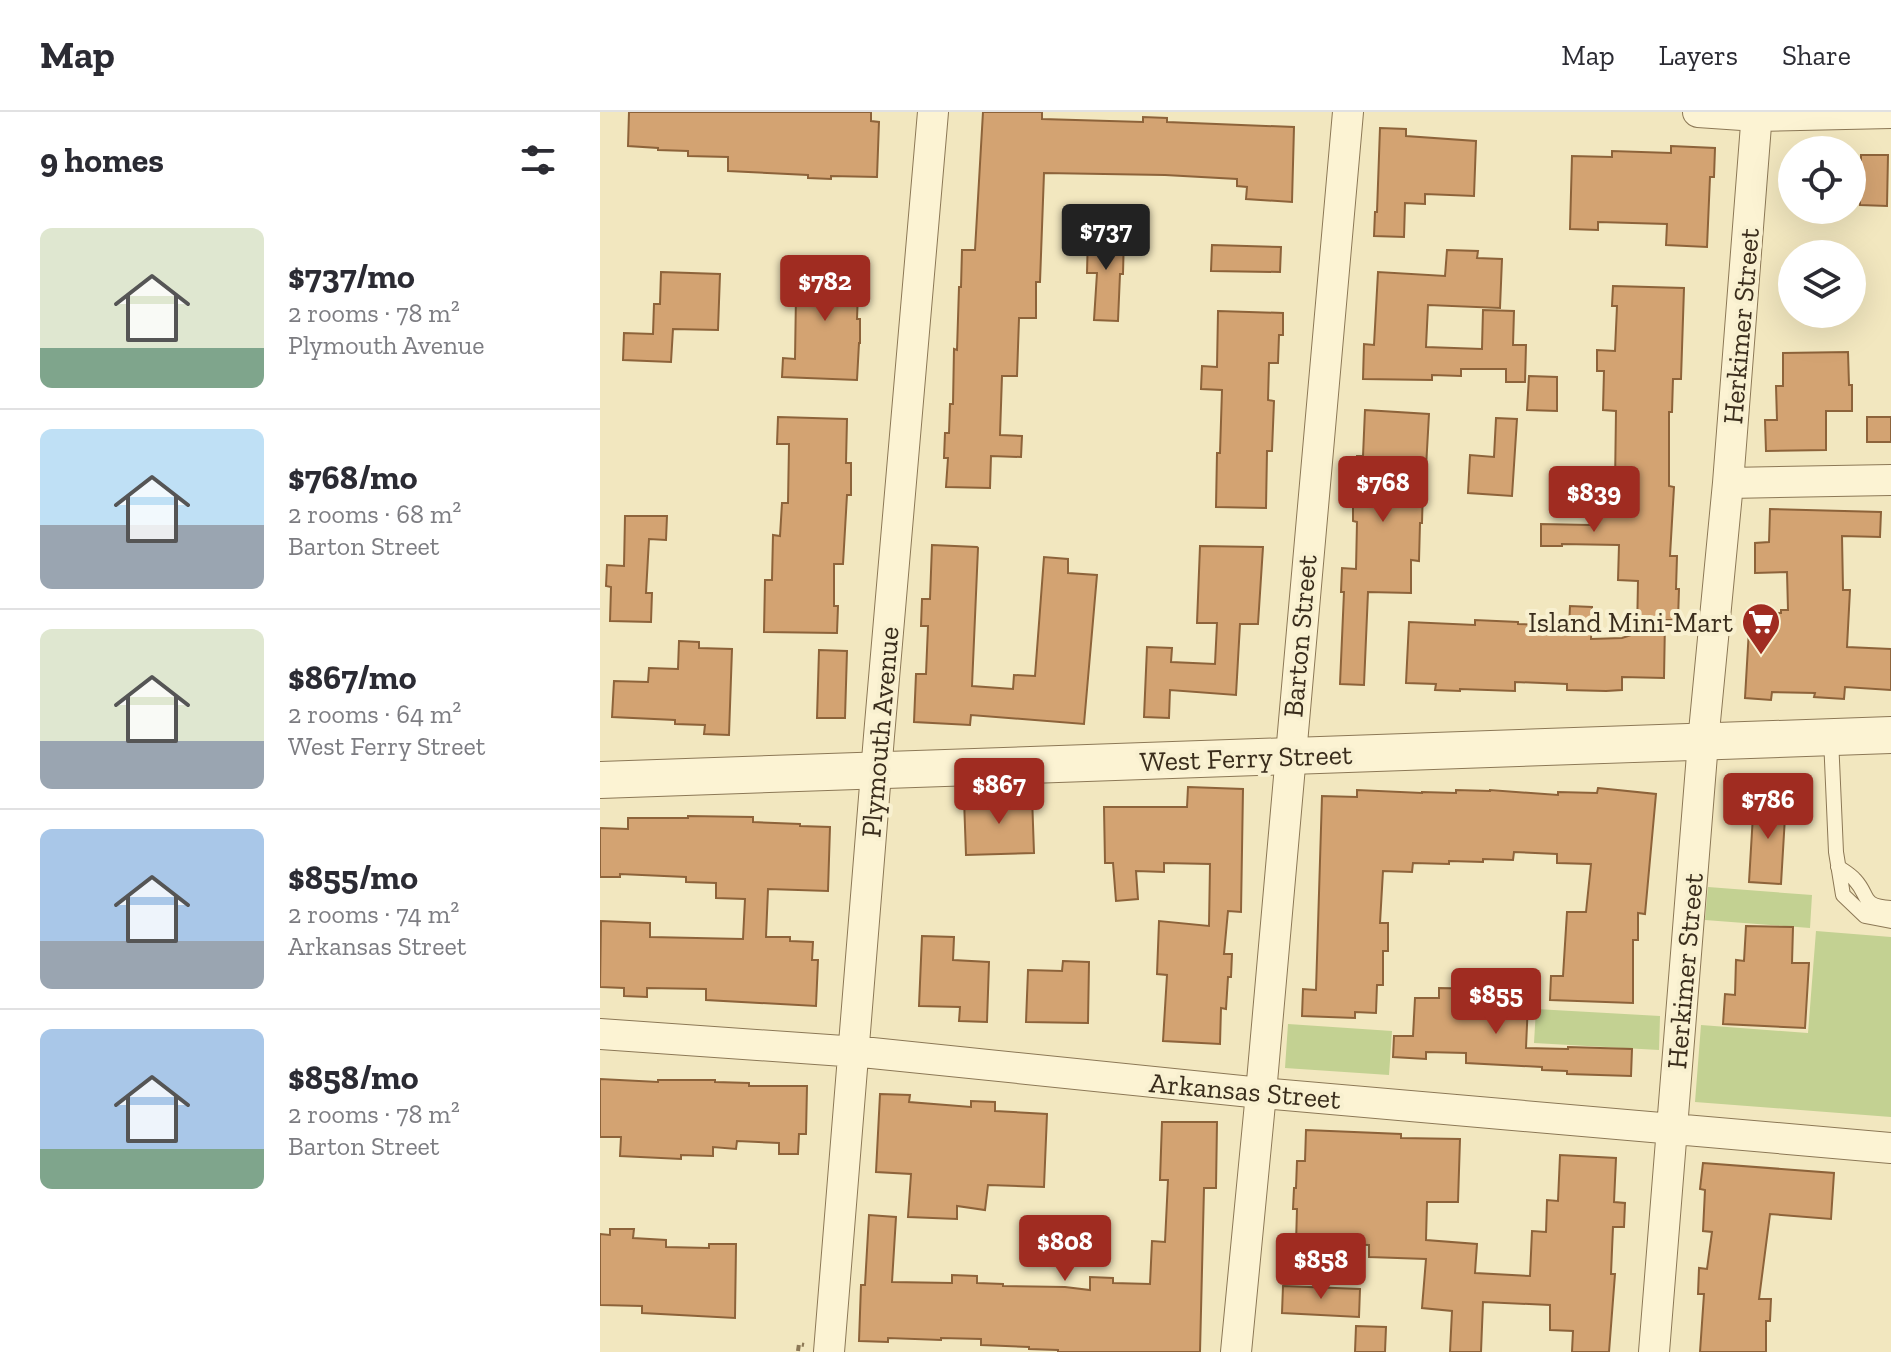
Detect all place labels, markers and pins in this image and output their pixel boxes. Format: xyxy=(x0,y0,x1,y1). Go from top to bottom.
pin: $737 xyxy=(1059,204,1153,272)
pin: $782 xyxy=(778,255,872,323)
pin: $768 xyxy=(1336,456,1430,524)
pin: $839 xyxy=(1547,466,1641,534)
supermarket icon: Island Mini-Mart xyxy=(1740,601,1782,656)
place label: Island Mini-Mart xyxy=(1528,606,1734,639)
pin: $867 xyxy=(952,758,1046,826)
pin: $786 xyxy=(1721,773,1815,841)
pin: $855 xyxy=(1449,968,1543,1036)
pin: $808 xyxy=(1018,1215,1112,1283)
pin: $858 xyxy=(1274,1233,1368,1301)

